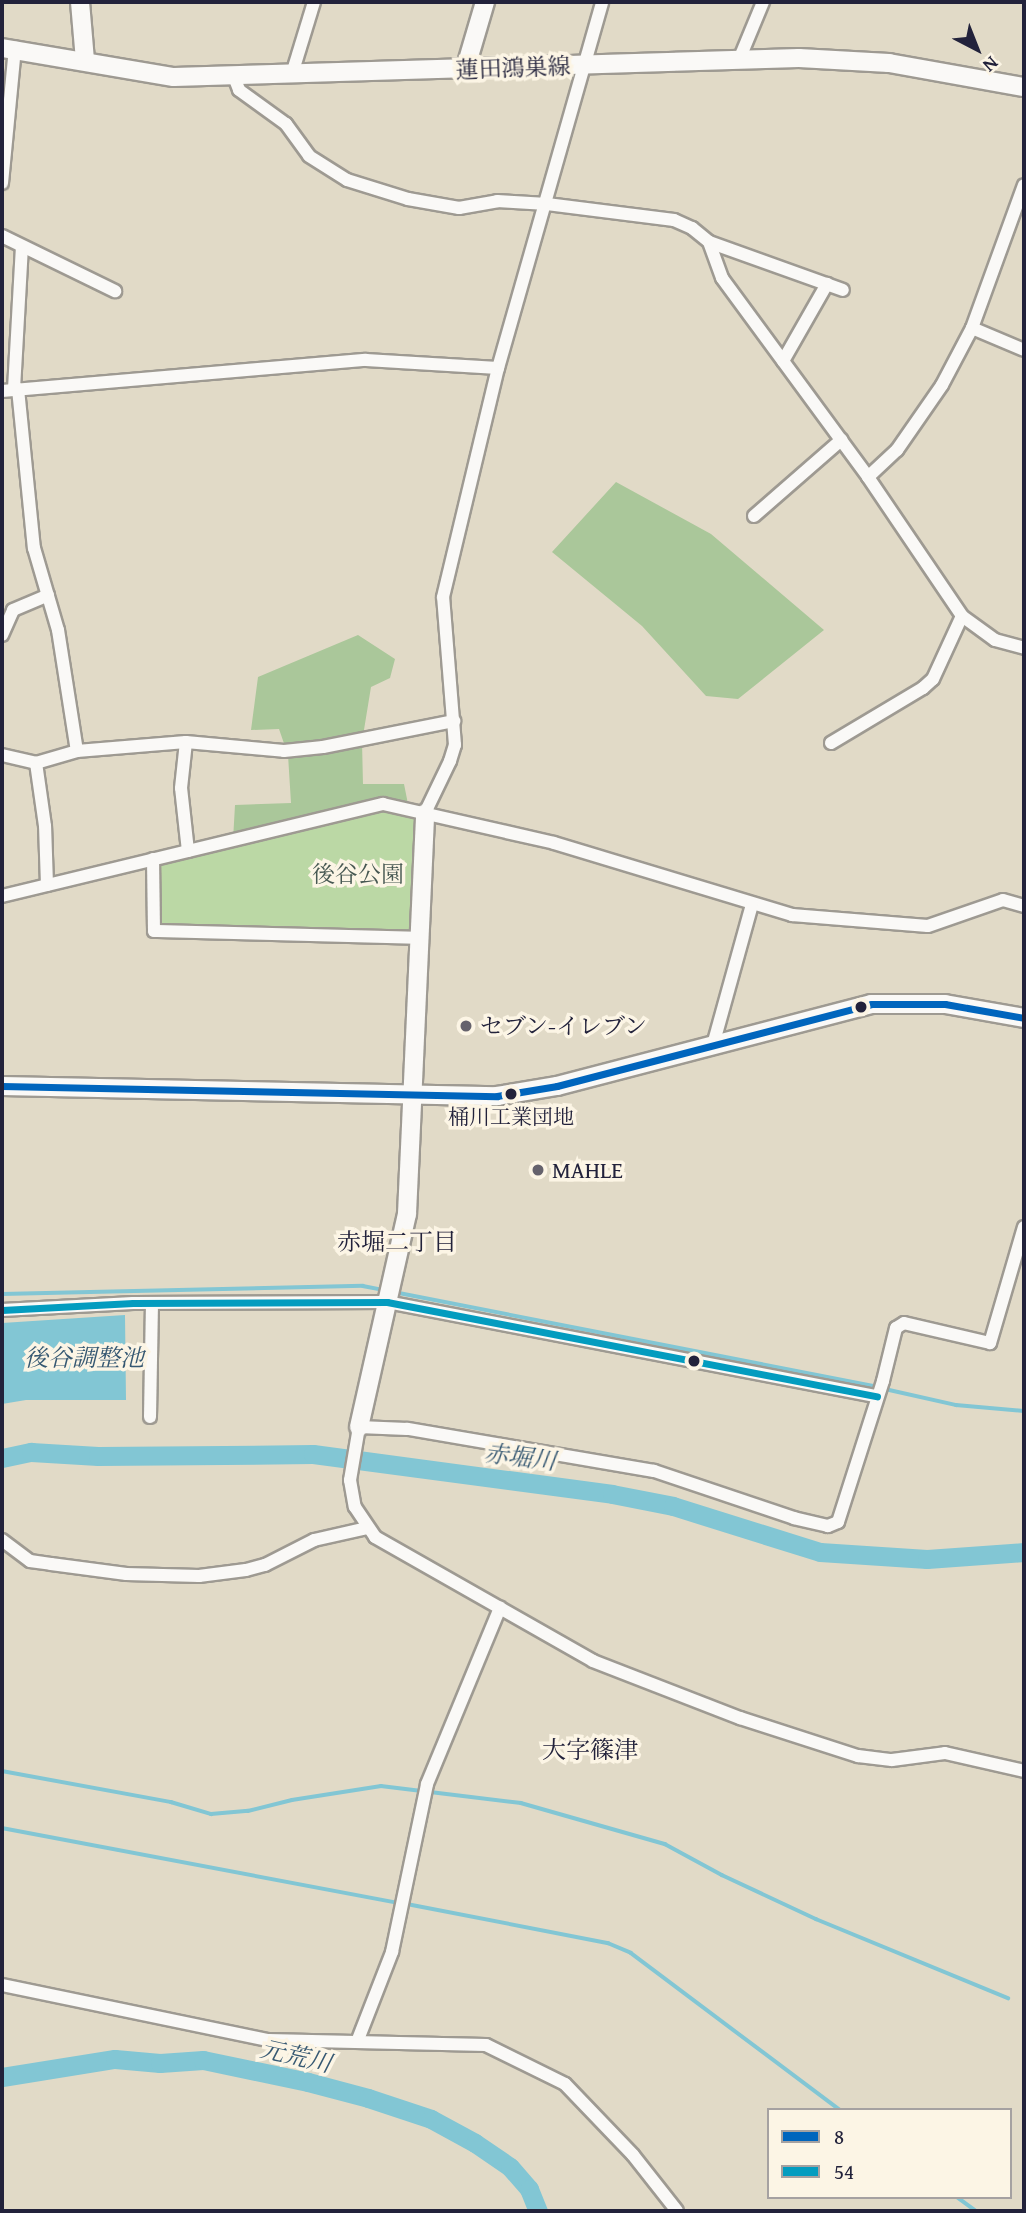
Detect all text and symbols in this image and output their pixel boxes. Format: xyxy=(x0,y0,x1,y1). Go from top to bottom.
north arrow xyxy=(942,14,1012,84)
text: N xyxy=(977,50,1005,79)
street label: 蓮田鴻巣線 xyxy=(455,52,571,84)
park label: 後谷公園 xyxy=(312,860,404,888)
unlabelled marker xyxy=(854,1000,868,1014)
place label: セブン-イレブン xyxy=(480,1012,649,1040)
marker: セブン-イレブン xyxy=(458,1018,474,1034)
marker: 桶川工業団地 xyxy=(504,1087,518,1101)
place label: 桶川工業団地 xyxy=(448,1104,574,1130)
place label: MAHLE xyxy=(552,1156,623,1184)
marker: MAHLE xyxy=(530,1162,546,1178)
district label: 赤堀二丁目 xyxy=(337,1228,457,1256)
water label: 後谷調整池 xyxy=(24,1344,144,1372)
unlabelled marker xyxy=(687,1354,701,1368)
water label: 赤堀川 xyxy=(483,1438,557,1476)
district label: 大字篠津 xyxy=(542,1736,638,1764)
water label: 元荒川 xyxy=(258,2034,334,2078)
legend xyxy=(767,2108,1012,2199)
text: 8 xyxy=(834,2121,844,2152)
text: 54 xyxy=(834,2156,854,2187)

